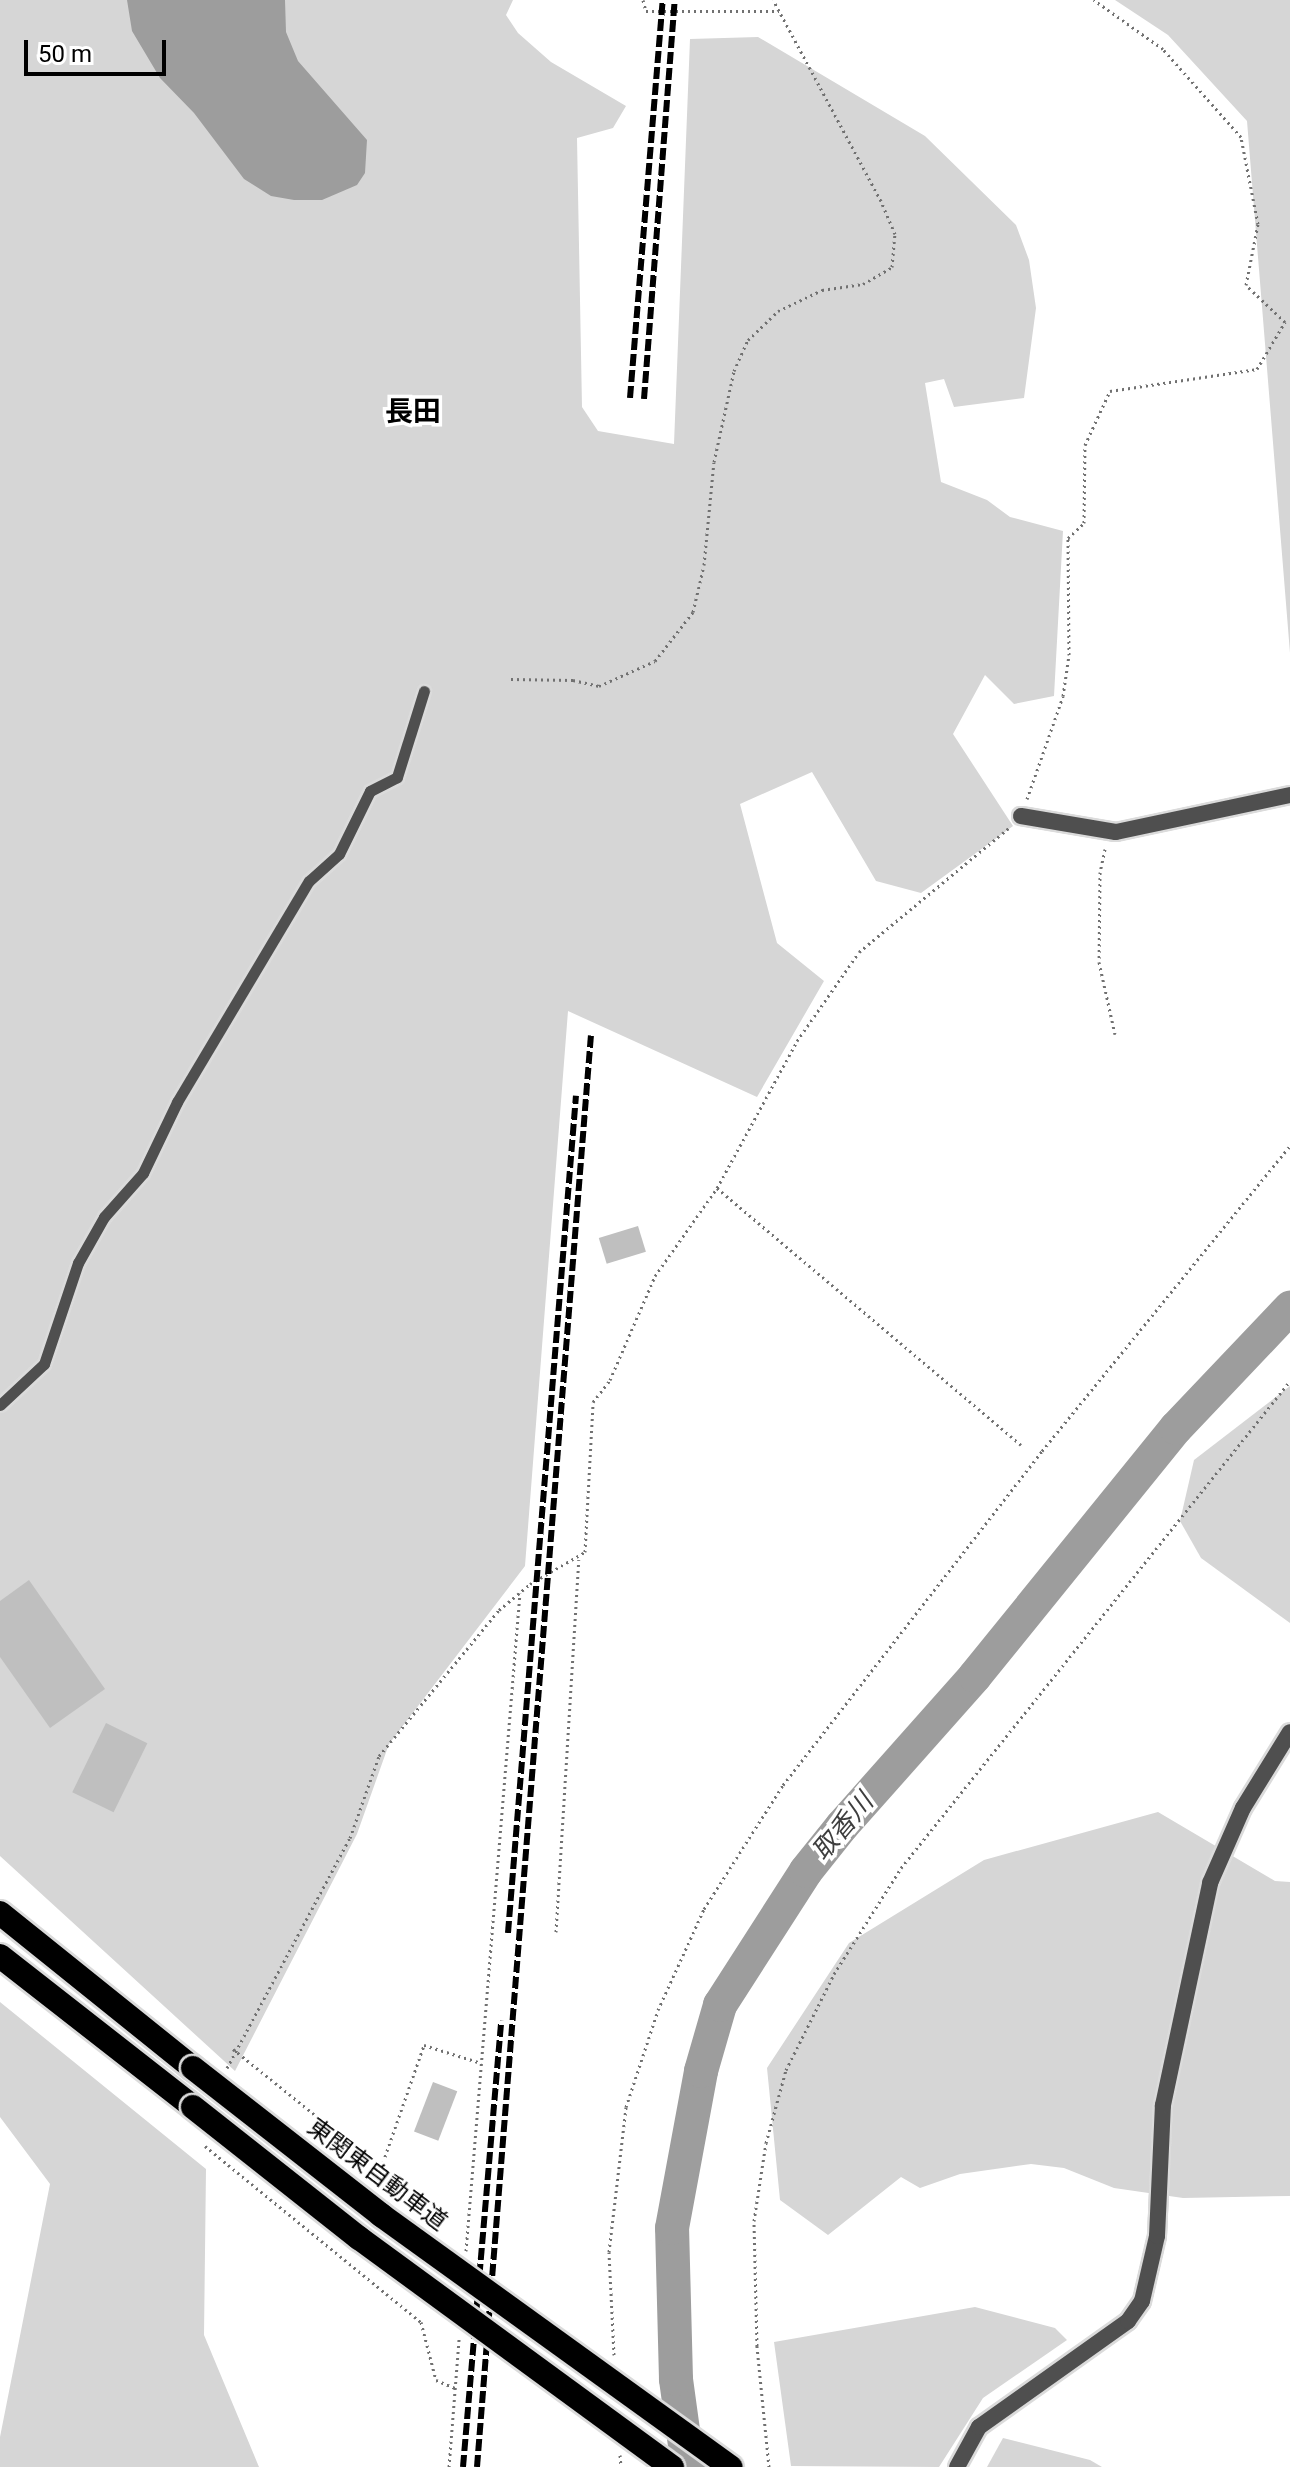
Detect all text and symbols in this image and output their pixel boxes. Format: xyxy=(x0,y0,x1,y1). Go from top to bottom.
scale bar xyxy=(28,24,170,74)
text: 50 m xyxy=(38,40,92,68)
district label: 長田 xyxy=(385,395,441,429)
water label: 取香川 xyxy=(806,1787,880,1867)
street label: 東関東自動車道 xyxy=(301,2113,453,2237)

